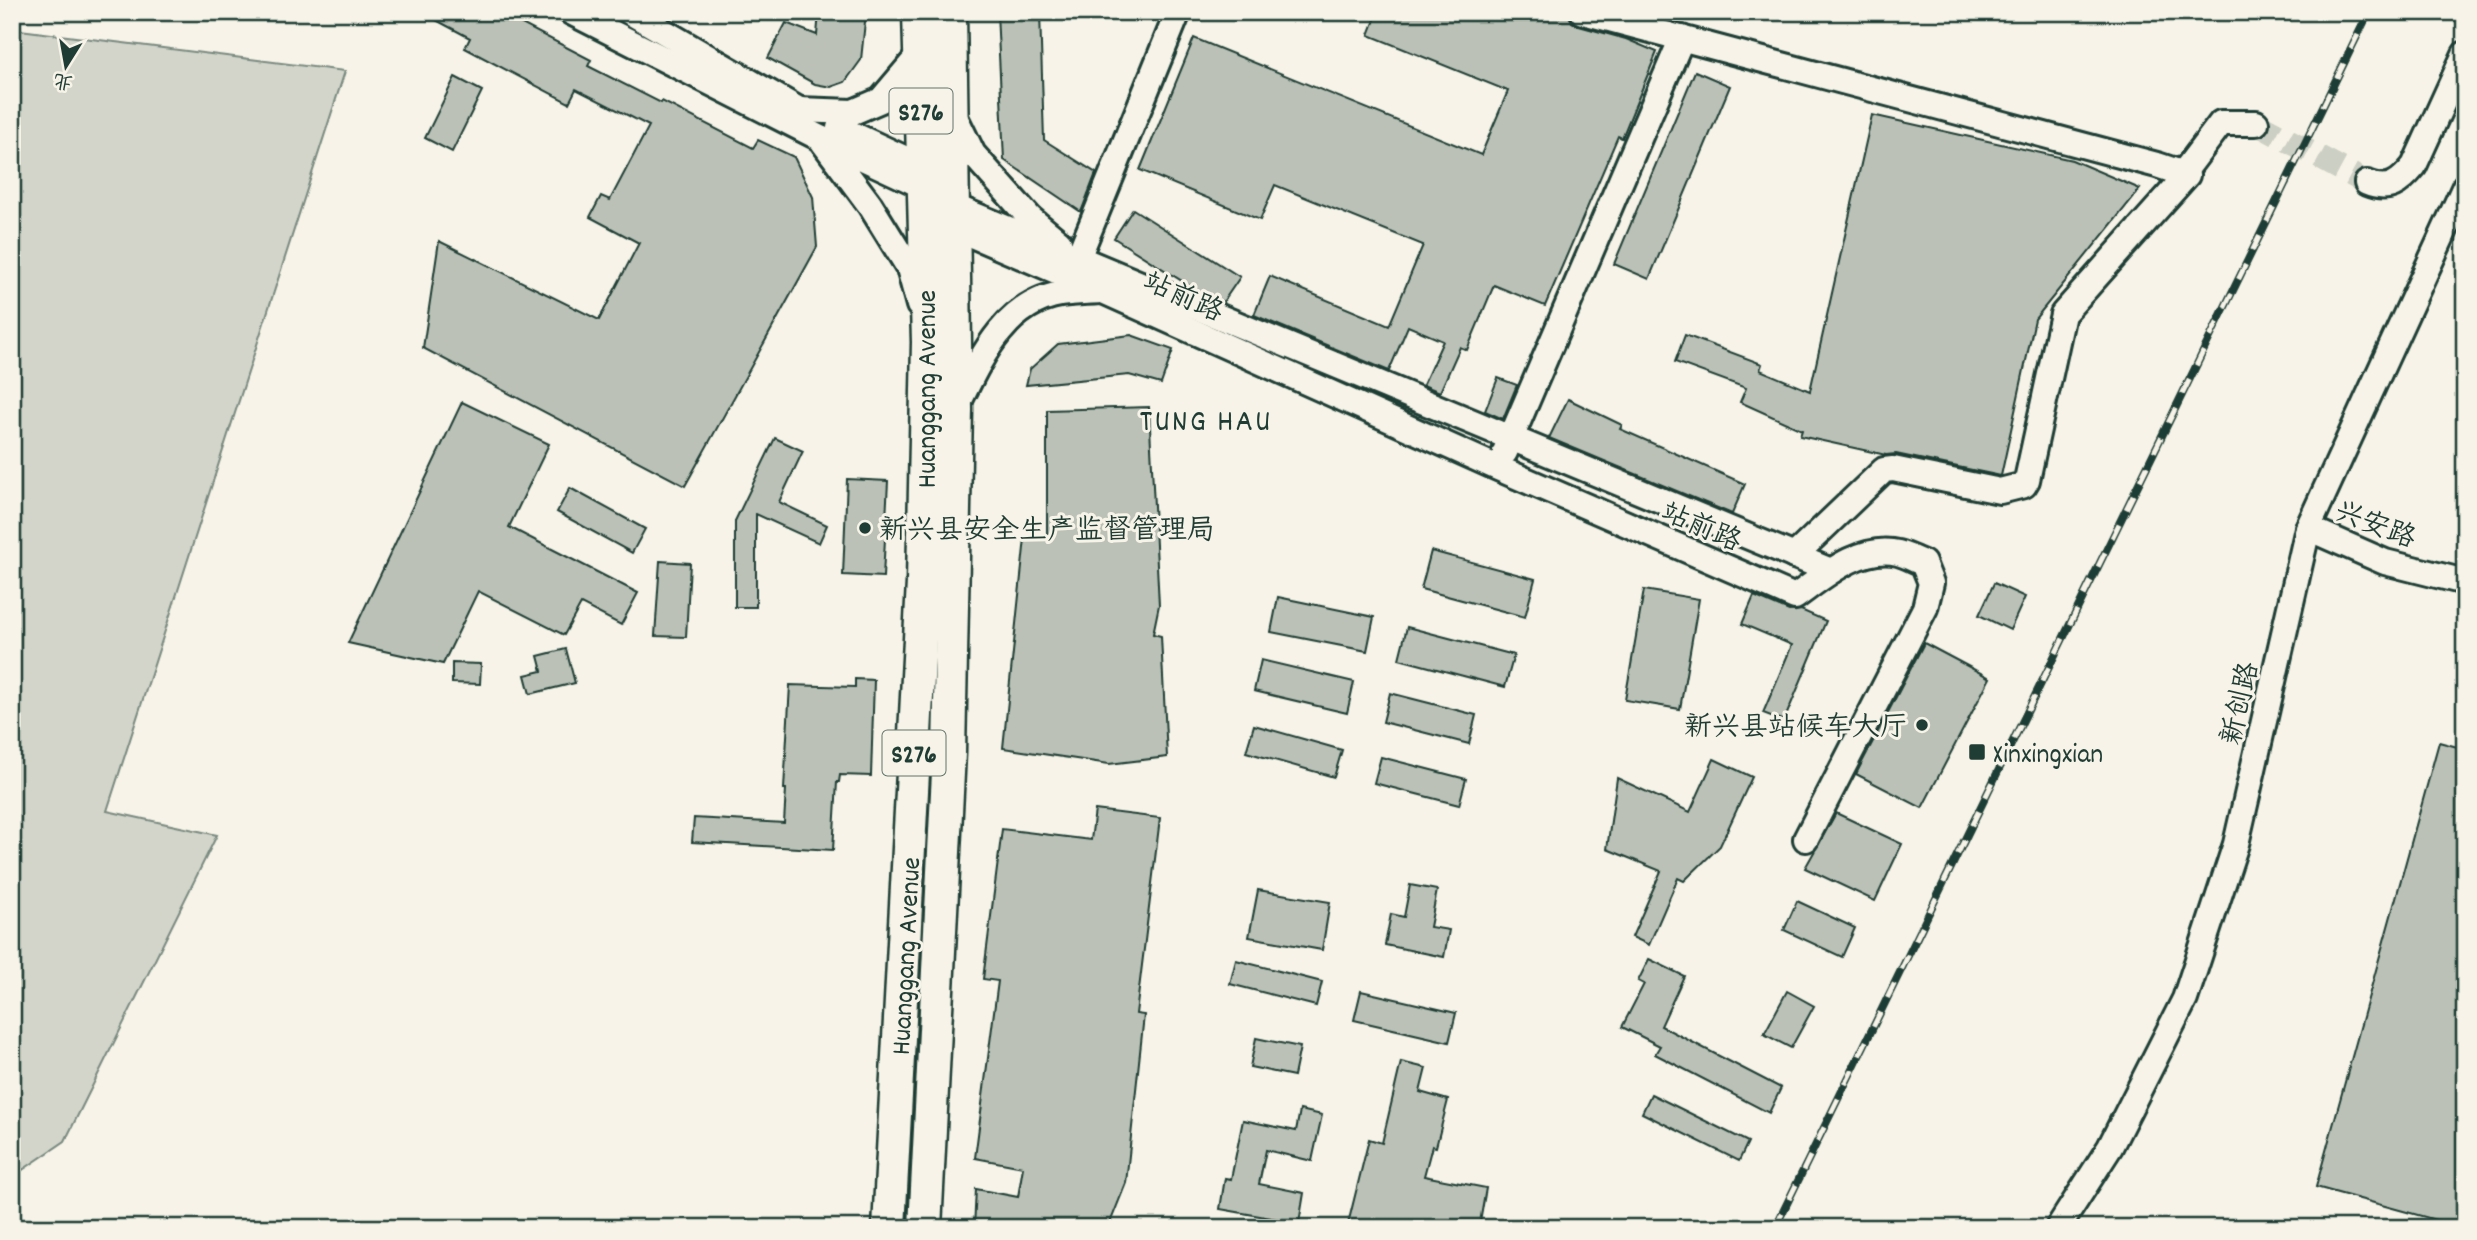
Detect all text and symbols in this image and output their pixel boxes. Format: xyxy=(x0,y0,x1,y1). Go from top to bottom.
north arrow xyxy=(32,32,102,102)
text: 北 xyxy=(52,64,75,94)
road number: S276 xyxy=(890,88,953,134)
street label: 站前路 xyxy=(1135,264,1228,335)
street label: Huanggang Avenue xyxy=(910,290,950,488)
district label: TUNG HAU xyxy=(1140,401,1272,447)
street label: 兴安路 xyxy=(2328,494,2421,561)
street label: 站前路 xyxy=(1654,495,1747,564)
place label: 新兴县安全生产监督管理局 xyxy=(879,513,1215,553)
marker: 新兴县安全生产监督管理局 xyxy=(857,520,873,536)
street label: 新创路 xyxy=(2214,659,2272,750)
place label: 新兴县站候车大厅 xyxy=(1684,710,1908,750)
marker: 新兴县站候车大厅 xyxy=(1914,717,1930,733)
road number: S276 xyxy=(883,730,946,776)
place label: Xinxingxian xyxy=(1993,737,2103,777)
marker: Xinxingxian xyxy=(1967,742,1987,762)
street label: Huanggang Avenue xyxy=(884,856,934,1056)

